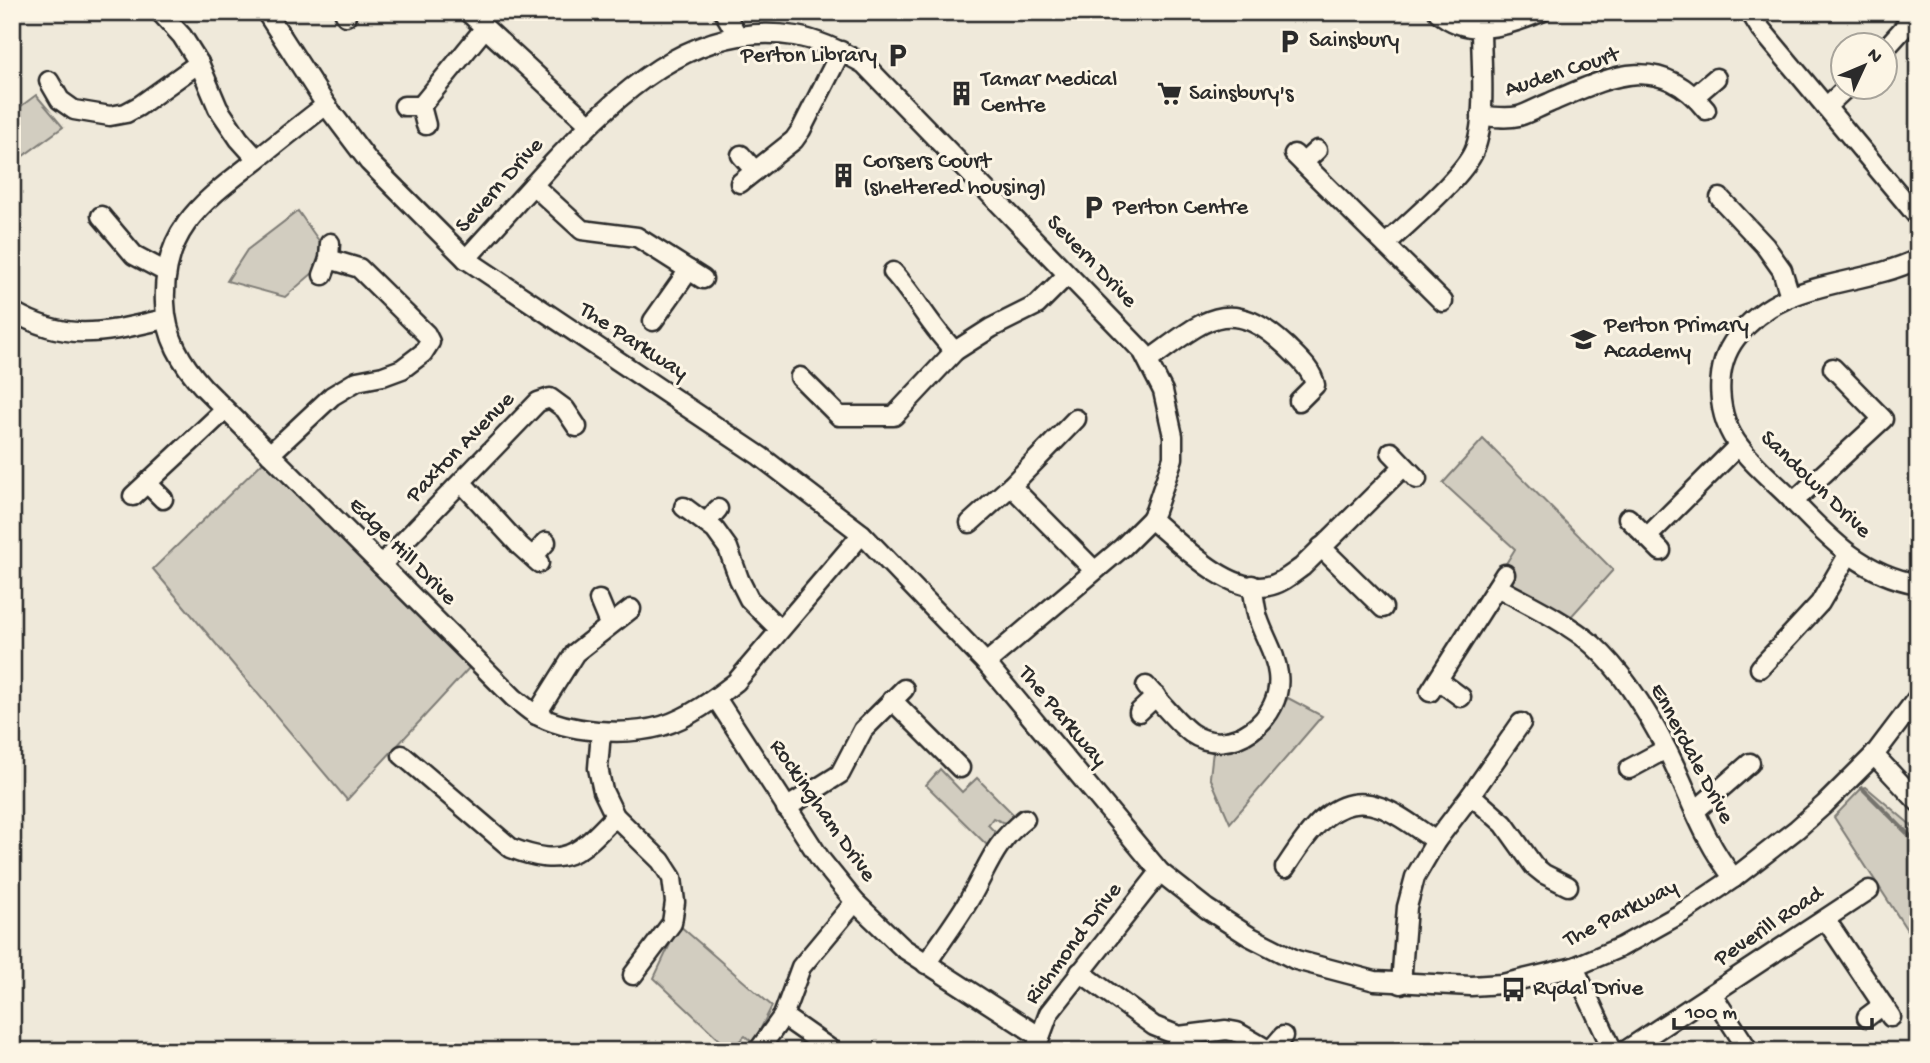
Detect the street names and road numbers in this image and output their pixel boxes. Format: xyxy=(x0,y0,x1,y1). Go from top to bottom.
street label: Auden Court xyxy=(1501,41,1624,104)
street label: Severn Drive xyxy=(450,132,551,239)
street label: Severn Drive xyxy=(1040,210,1143,315)
street label: The Parkway xyxy=(572,296,692,387)
street label: Paxton Avenue xyxy=(400,386,522,510)
street label: Sandown Drive xyxy=(1754,425,1877,546)
street label: Edge Hill Drive xyxy=(342,492,463,613)
street label: The Parkway xyxy=(1010,659,1112,773)
street label: Ennerdale Drive xyxy=(1643,679,1740,830)
street label: Rockingham Drive xyxy=(763,734,882,889)
street label: The Parkway xyxy=(1558,874,1683,955)
street label: Richmond Drive xyxy=(1019,877,1129,1010)
street label: Peverill Road xyxy=(1709,880,1830,974)

